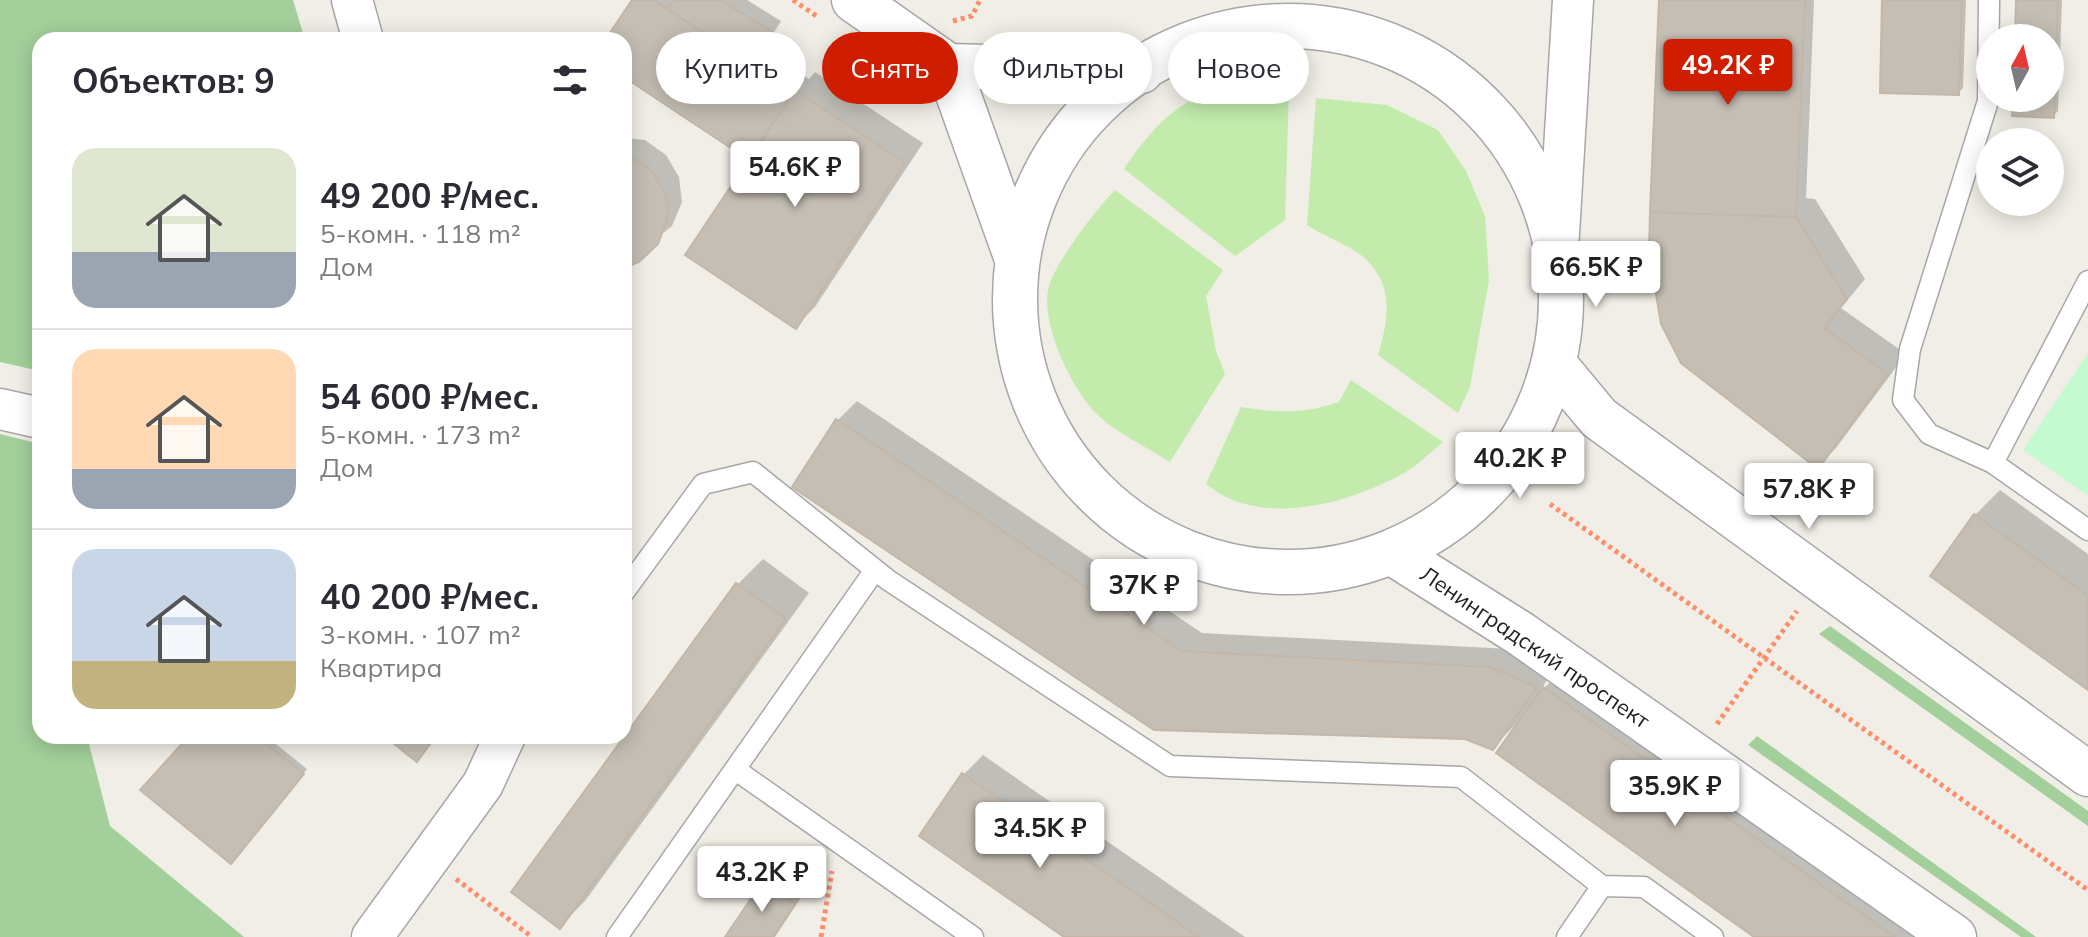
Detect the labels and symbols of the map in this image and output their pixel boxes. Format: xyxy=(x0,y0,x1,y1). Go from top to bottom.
north arrow xyxy=(1976,24,2064,112)
pin: 49.2K ₽ xyxy=(1654,39,1802,107)
pin: 54.6K ₽ xyxy=(721,141,869,209)
pin: 66.5K ₽ xyxy=(1522,241,1670,309)
pin: 40.2K ₽ xyxy=(1446,432,1594,500)
pin: 57.8K ₽ xyxy=(1735,463,1883,531)
pin: 37K ₽ xyxy=(1088,559,1200,627)
street label: Ленинградский проспект xyxy=(1415,560,1655,734)
pin: 35.9K ₽ xyxy=(1601,760,1749,828)
pin: 34.5K ₽ xyxy=(966,802,1114,870)
pin: 43.2K ₽ xyxy=(688,846,836,914)

